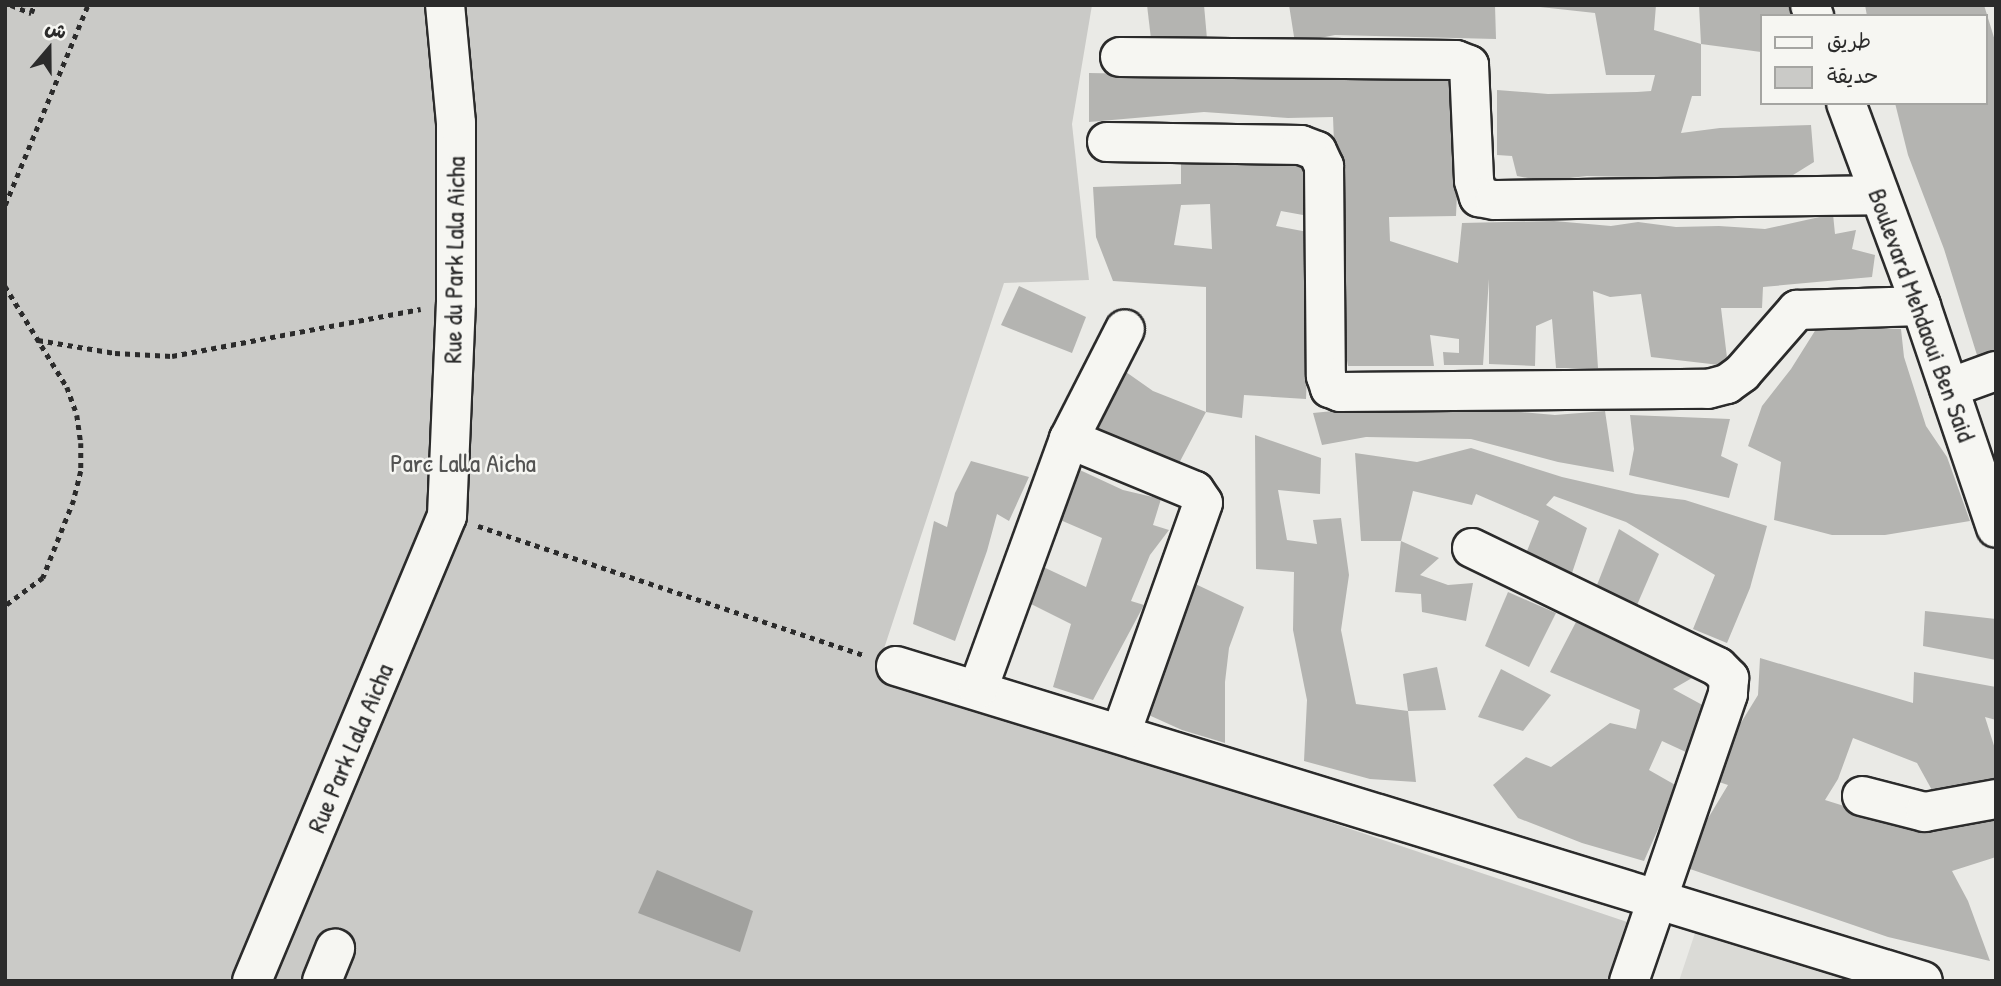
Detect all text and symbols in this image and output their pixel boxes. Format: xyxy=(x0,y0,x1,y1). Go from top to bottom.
text: ش xyxy=(42,13,70,45)
north arrow xyxy=(14,14,84,84)
legend xyxy=(1759,14,1987,105)
text: طريق xyxy=(1827,26,1871,55)
text: حديقة xyxy=(1827,61,1878,90)
street label: Rue du Park Lala Aicha xyxy=(437,156,471,364)
street label: Boulevard Mehdaoui Ben Said xyxy=(1862,184,1982,446)
park label: Parc Lalla Aicha xyxy=(390,447,536,479)
street label: Rue Park Lala Aicha xyxy=(300,659,400,837)

